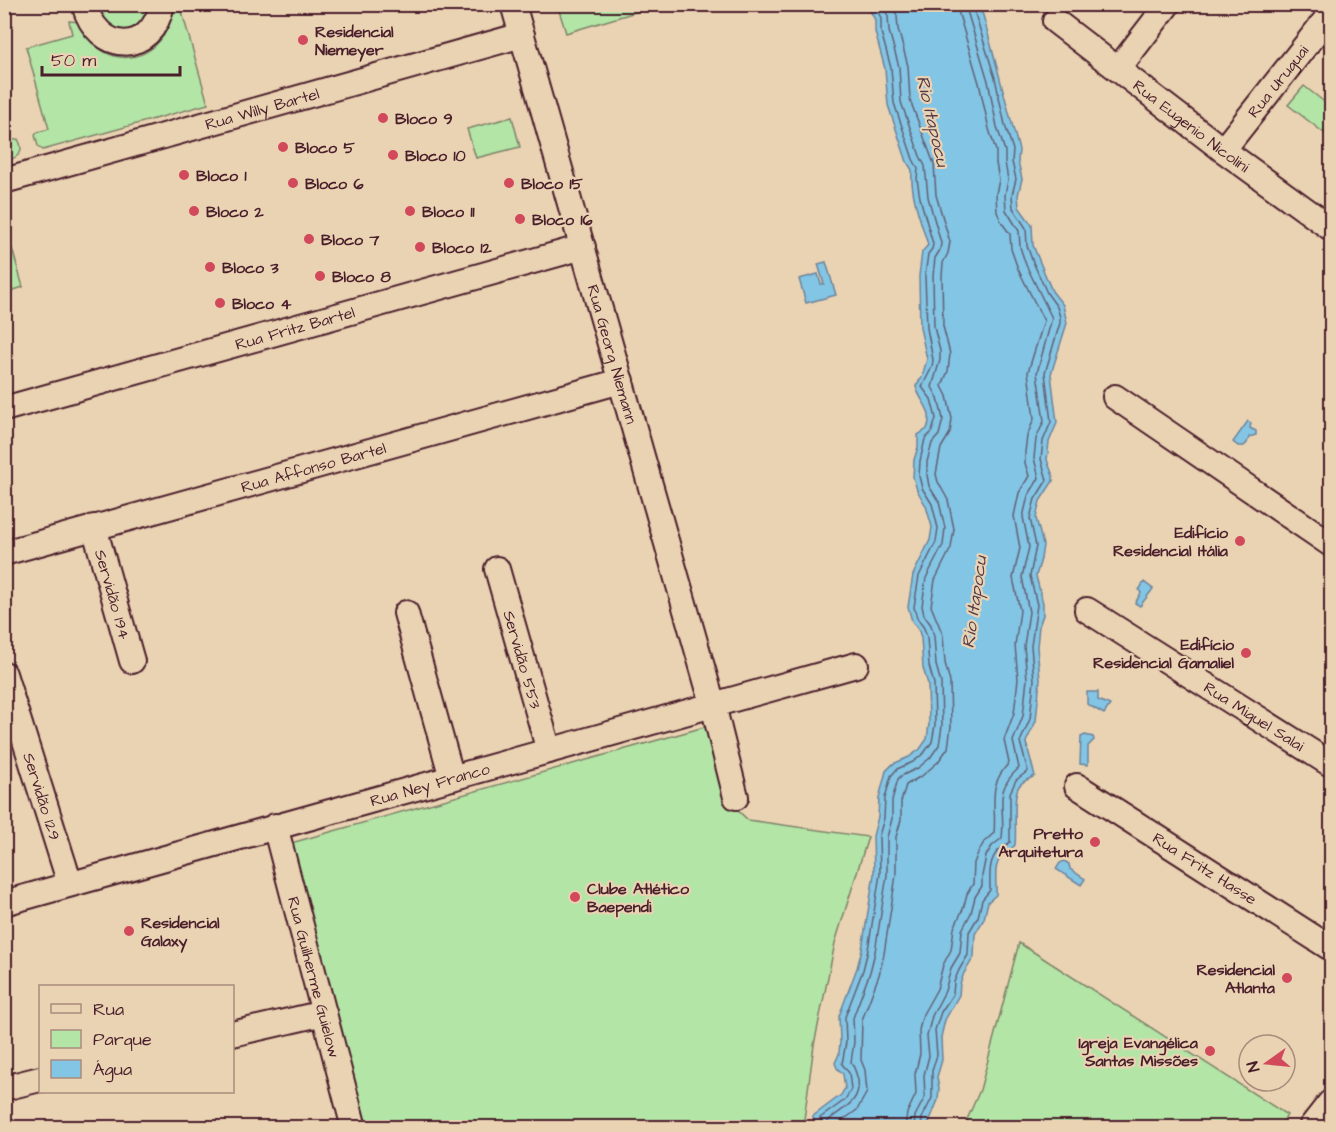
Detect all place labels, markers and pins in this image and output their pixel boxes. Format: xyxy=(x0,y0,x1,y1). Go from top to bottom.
place label: Residencial Niemeyer xyxy=(315,21,394,62)
marker: Residencial Niemeyer xyxy=(296,33,310,47)
place label: Bloco 9 xyxy=(395,108,453,130)
marker: Bloco 9 xyxy=(376,111,390,125)
place label: Bloco 5 xyxy=(295,137,355,159)
marker: Bloco 5 xyxy=(276,140,290,154)
place label: Bloco 10 xyxy=(405,145,466,167)
marker: Bloco 10 xyxy=(386,148,400,162)
place label: Bloco 1 xyxy=(196,165,247,187)
marker: Bloco 1 xyxy=(177,168,191,182)
place label: Bloco 6 xyxy=(305,173,363,195)
place label: Bloco 15 xyxy=(521,173,583,195)
marker: Bloco 6 xyxy=(286,176,300,190)
marker: Bloco 15 xyxy=(502,176,516,190)
place label: Bloco 2 xyxy=(206,201,264,223)
place label: Bloco 11 xyxy=(422,201,475,223)
marker: Bloco 2 xyxy=(187,204,201,218)
marker: Bloco 11 xyxy=(403,204,417,218)
place label: Bloco 16 xyxy=(532,209,593,231)
marker: Bloco 16 xyxy=(513,212,527,226)
place label: Bloco 7 xyxy=(321,229,379,251)
marker: Bloco 7 xyxy=(302,232,316,246)
place label: Bloco 12 xyxy=(432,237,492,259)
marker: Bloco 12 xyxy=(413,240,427,254)
place label: Bloco 3 xyxy=(222,257,279,279)
marker: Bloco 3 xyxy=(203,260,217,274)
place label: Bloco 8 xyxy=(332,266,391,288)
marker: Bloco 8 xyxy=(313,269,327,283)
place label: Bloco 4 xyxy=(232,293,291,315)
marker: Bloco 4 xyxy=(213,296,227,310)
place label: Edifício Residencial Itália xyxy=(1113,522,1229,562)
marker: Edifício Residencial Itália xyxy=(1233,534,1247,548)
place label: Edifício Residencial Gamaliel xyxy=(1093,634,1235,674)
marker: Edifício Residencial Gamaliel xyxy=(1239,646,1253,660)
place label: Pretto Arquitetura xyxy=(998,823,1084,863)
marker: Pretto Arquitetura xyxy=(1088,835,1102,849)
place label: Clube Atlético Baependi xyxy=(587,878,690,918)
marker: Clube Atlético Baependi xyxy=(568,890,582,904)
place label: Residencial Galaxy xyxy=(141,912,220,953)
marker: Residencial Galaxy xyxy=(122,924,136,938)
place label: Residencial Atlanta xyxy=(1196,959,1276,999)
marker: Residencial Atlanta xyxy=(1280,971,1294,985)
place label: Igreja Evangélica Santas Missões xyxy=(1078,1032,1199,1072)
marker: Igreja Evangélica Santas Missões xyxy=(1203,1044,1217,1058)

